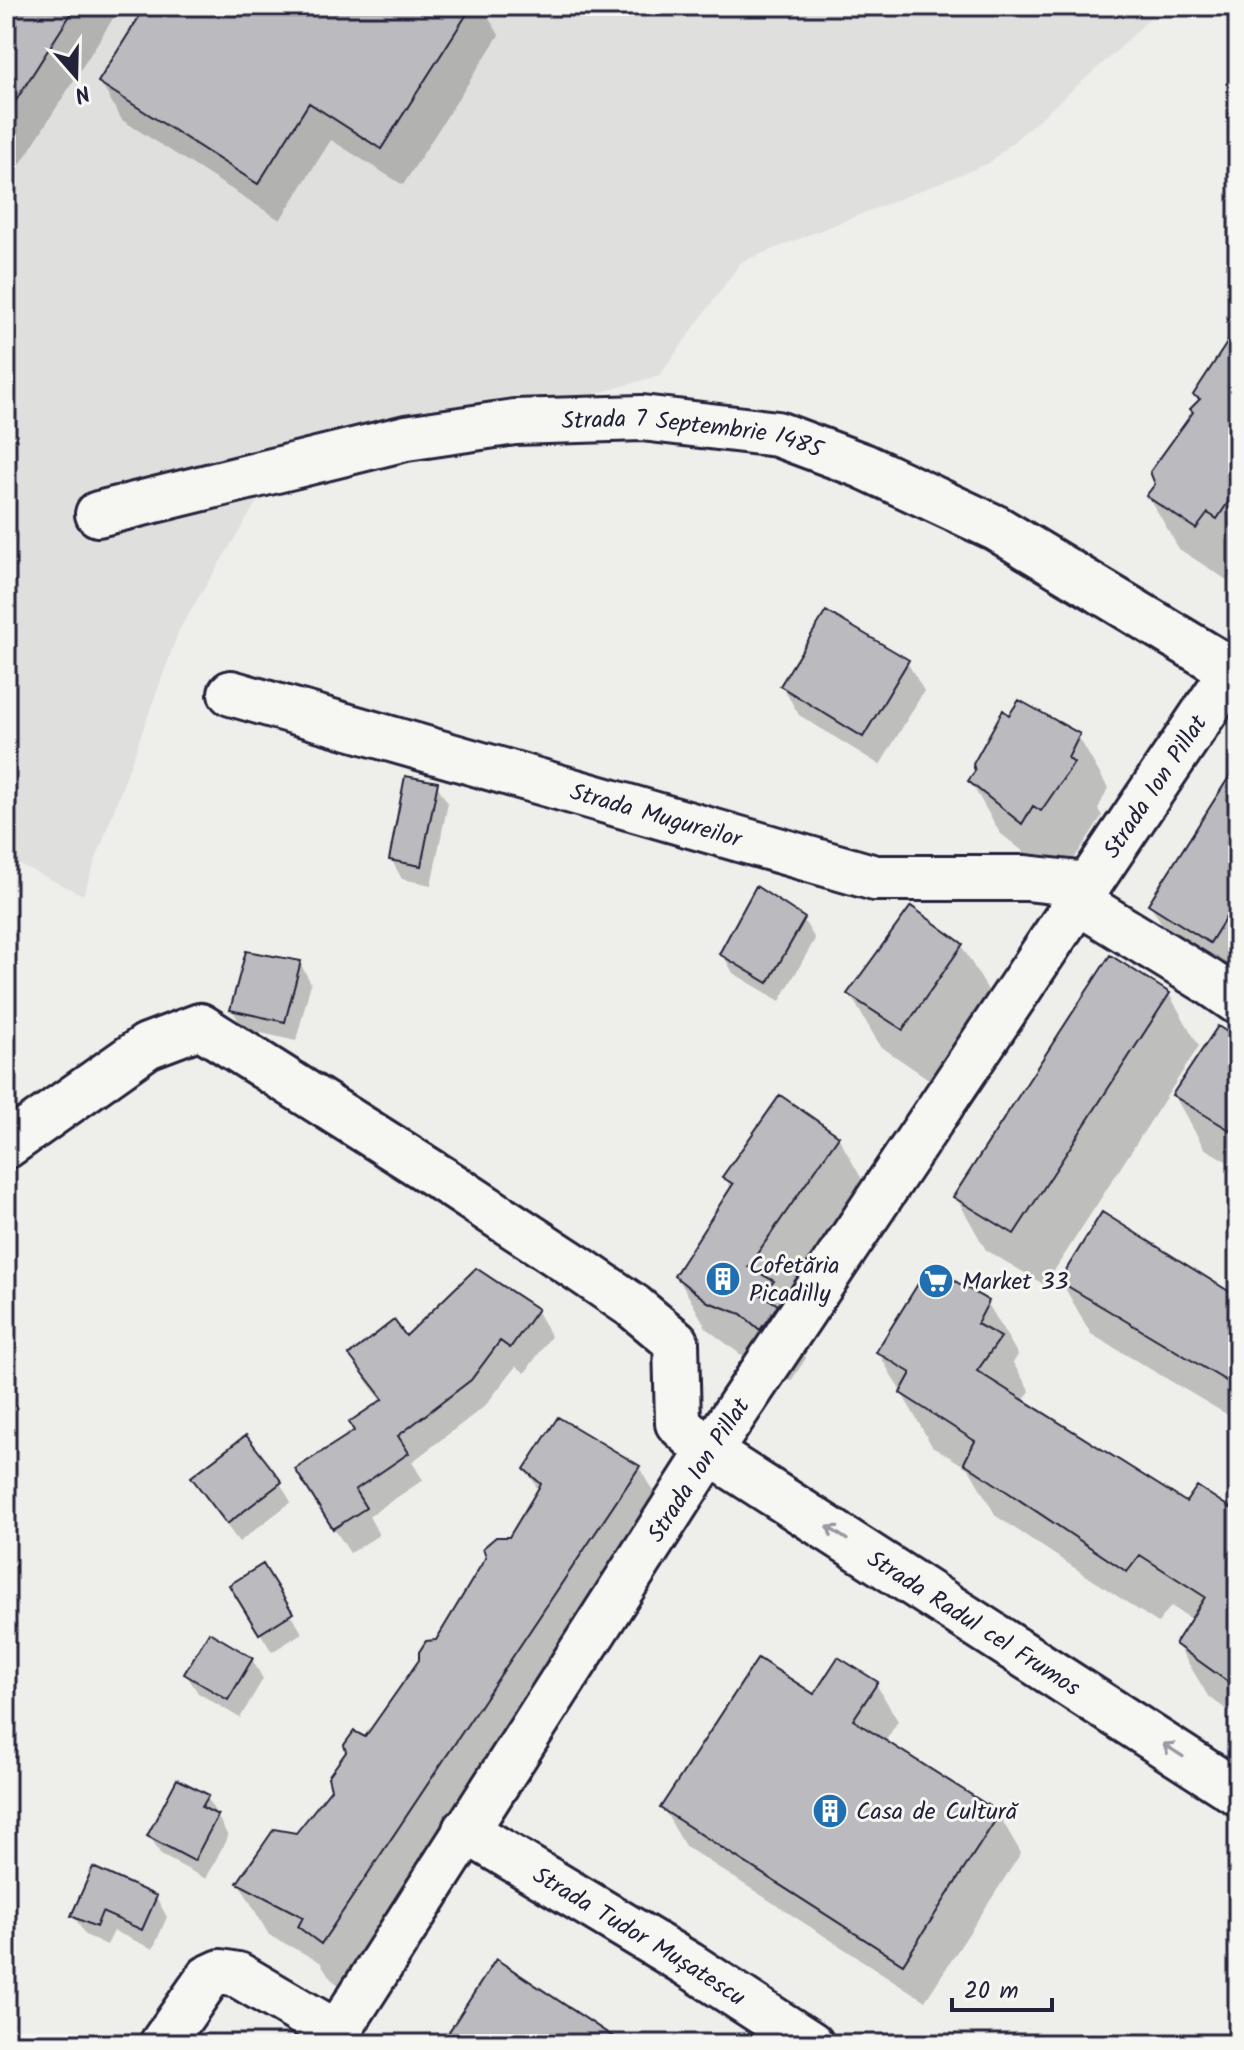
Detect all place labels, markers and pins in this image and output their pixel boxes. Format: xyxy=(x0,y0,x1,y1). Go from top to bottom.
place label: Cofetăria Picadilly xyxy=(749,1247,840,1314)
building icon: Cofetăria Picadilly xyxy=(704,1260,742,1298)
supermarket icon: Market 33 xyxy=(917,1262,955,1300)
place label: Market 33 xyxy=(962,1263,1069,1302)
building icon: Casa de Cultură xyxy=(811,1792,849,1830)
place label: Casa de Cultură xyxy=(856,1793,1020,1832)

